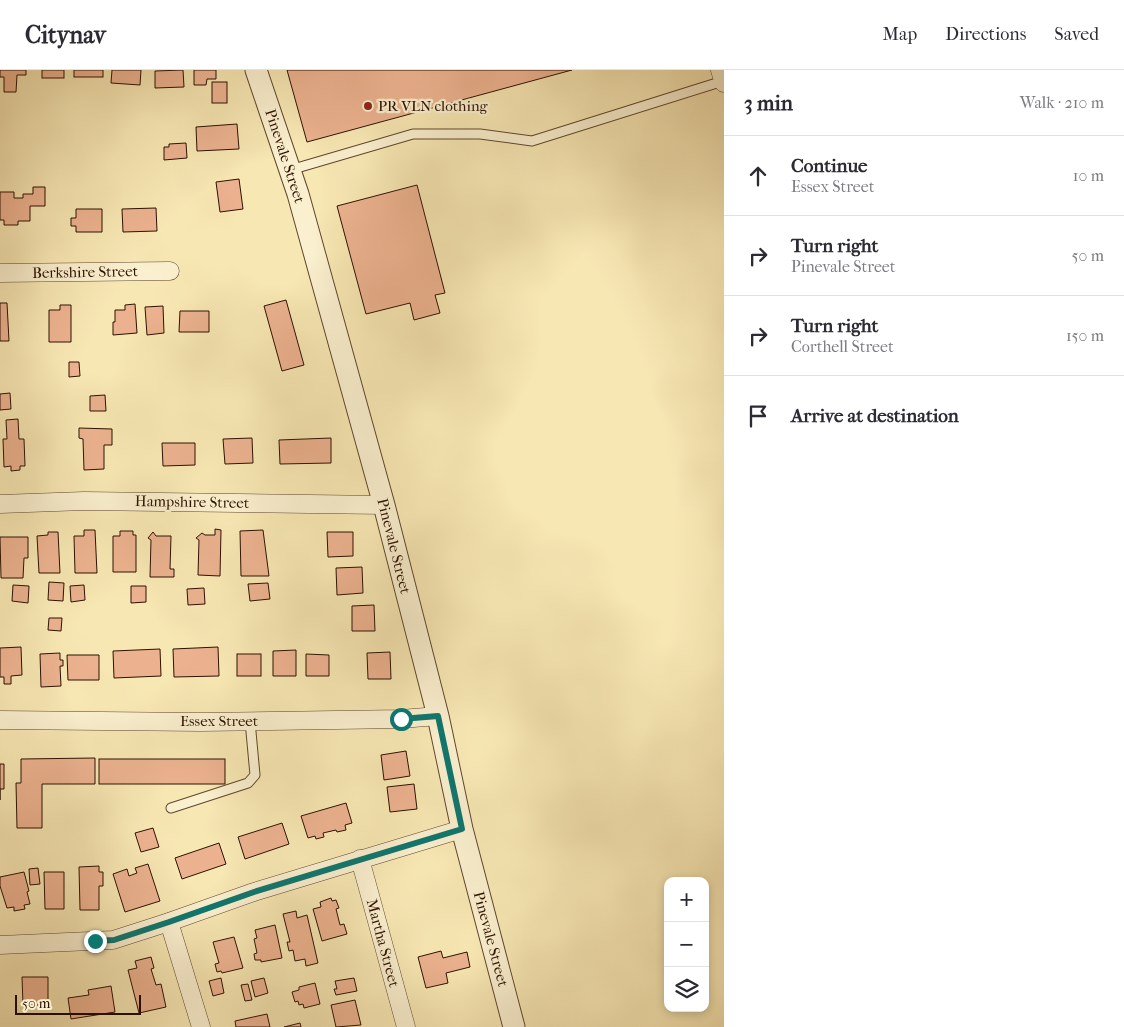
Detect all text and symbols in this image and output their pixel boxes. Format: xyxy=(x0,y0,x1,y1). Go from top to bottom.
text: Citynav xyxy=(25,21,106,49)
text: Map xyxy=(883,24,917,45)
text: Directions xyxy=(945,24,1026,45)
text: Saved xyxy=(1054,24,1099,45)
text: 3 min xyxy=(744,91,793,115)
text: Walk · 210 m xyxy=(1020,93,1104,112)
place label: PR VLN clothing xyxy=(378,97,489,115)
marker: PR VLN clothing xyxy=(362,100,374,112)
street label: Pinevale Street xyxy=(261,107,309,206)
text: Continue xyxy=(791,155,867,177)
icon: ahead xyxy=(744,162,772,190)
text: 10 m xyxy=(1073,166,1104,185)
text: Essex Street xyxy=(791,177,874,196)
text: Turn right xyxy=(791,235,878,257)
icon: right xyxy=(744,242,772,270)
text: 50 m xyxy=(1072,246,1104,265)
text: Pinevale Street xyxy=(791,257,895,276)
street label: Berkshire Street xyxy=(32,262,139,282)
text: Turn right xyxy=(791,315,878,337)
icon: right xyxy=(744,322,772,350)
text: 150 m xyxy=(1066,326,1104,345)
text: Corthell Street xyxy=(791,337,894,356)
icon: arrive xyxy=(744,402,772,430)
text: Arrive at destination xyxy=(791,405,959,427)
street label: Hampshire Street xyxy=(135,492,250,512)
street label: Pinevale Street xyxy=(373,496,415,596)
route start xyxy=(390,708,413,731)
street label: Essex Street xyxy=(180,712,259,730)
map controls xyxy=(664,877,709,1012)
button: + xyxy=(664,877,709,922)
street label: Pinevale Street xyxy=(470,889,513,989)
street label: Martha Street xyxy=(363,897,404,990)
button: − xyxy=(664,922,709,967)
route end xyxy=(84,930,107,953)
button: layers xyxy=(664,967,709,1012)
scale bar xyxy=(15,992,141,1015)
text: 50 m xyxy=(22,995,50,1012)

